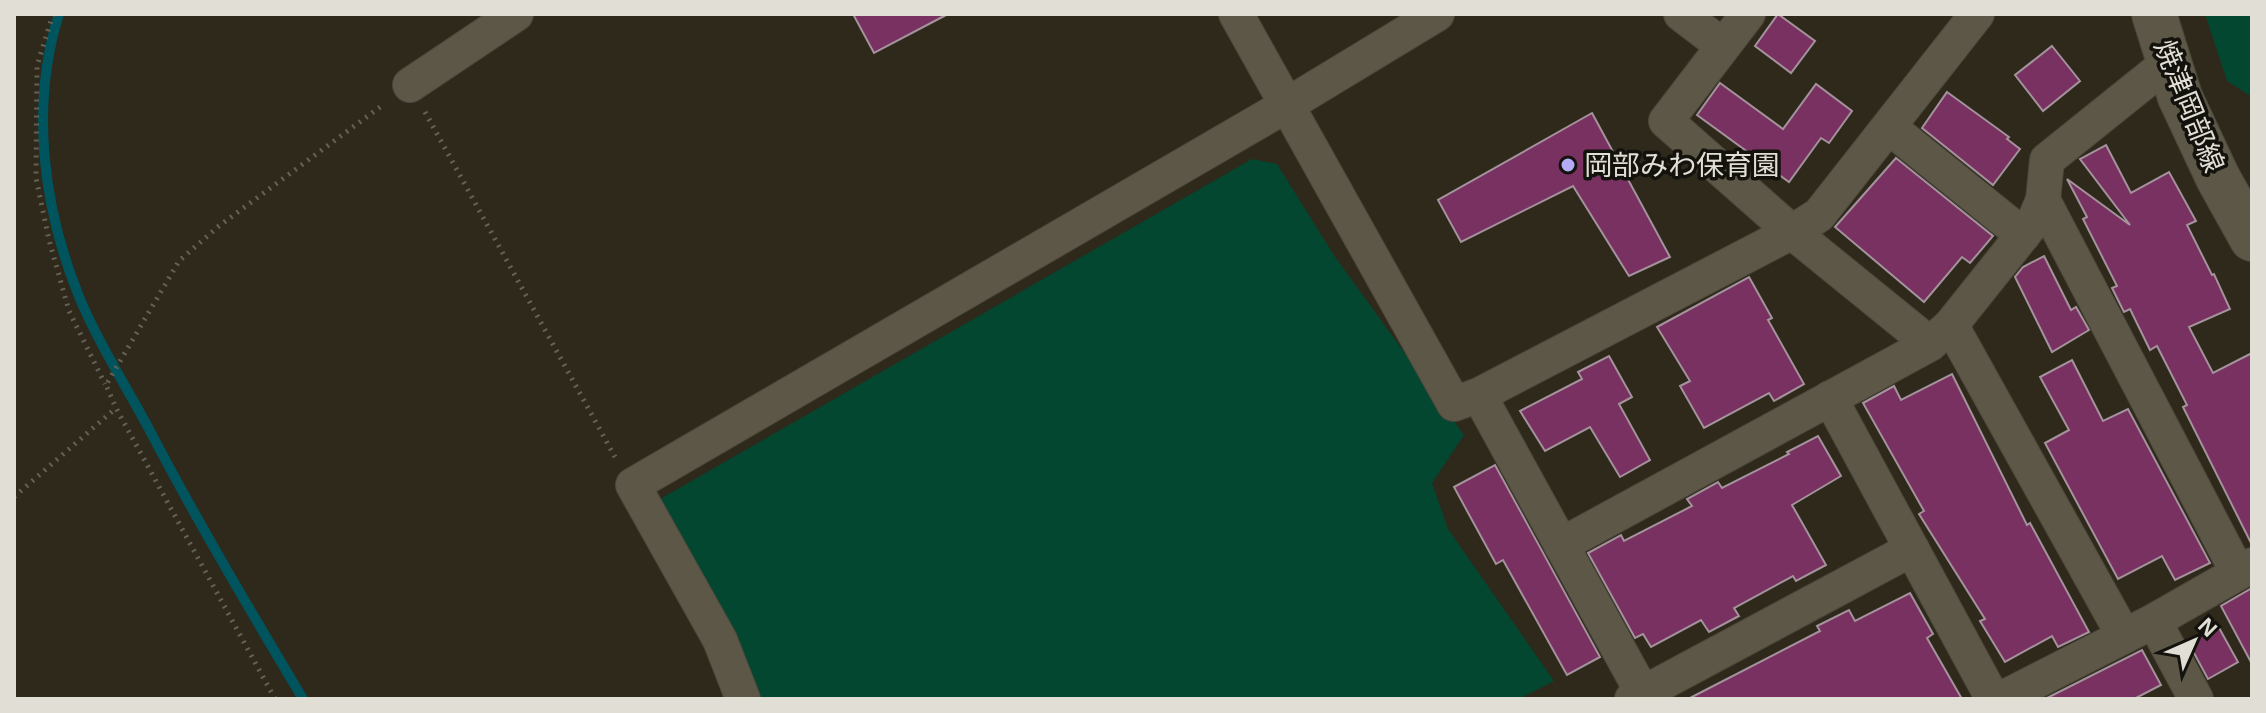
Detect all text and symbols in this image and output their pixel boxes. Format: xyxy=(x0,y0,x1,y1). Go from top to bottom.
street label: 焼津岡部線 xyxy=(2148,35,2230,177)
place label: 岡部みわ保育園 xyxy=(1584,150,1780,181)
marker: 岡部みわ保育園 xyxy=(1559,156,1577,174)
north arrow xyxy=(2154,601,2234,681)
text: N xyxy=(2193,613,2222,642)

